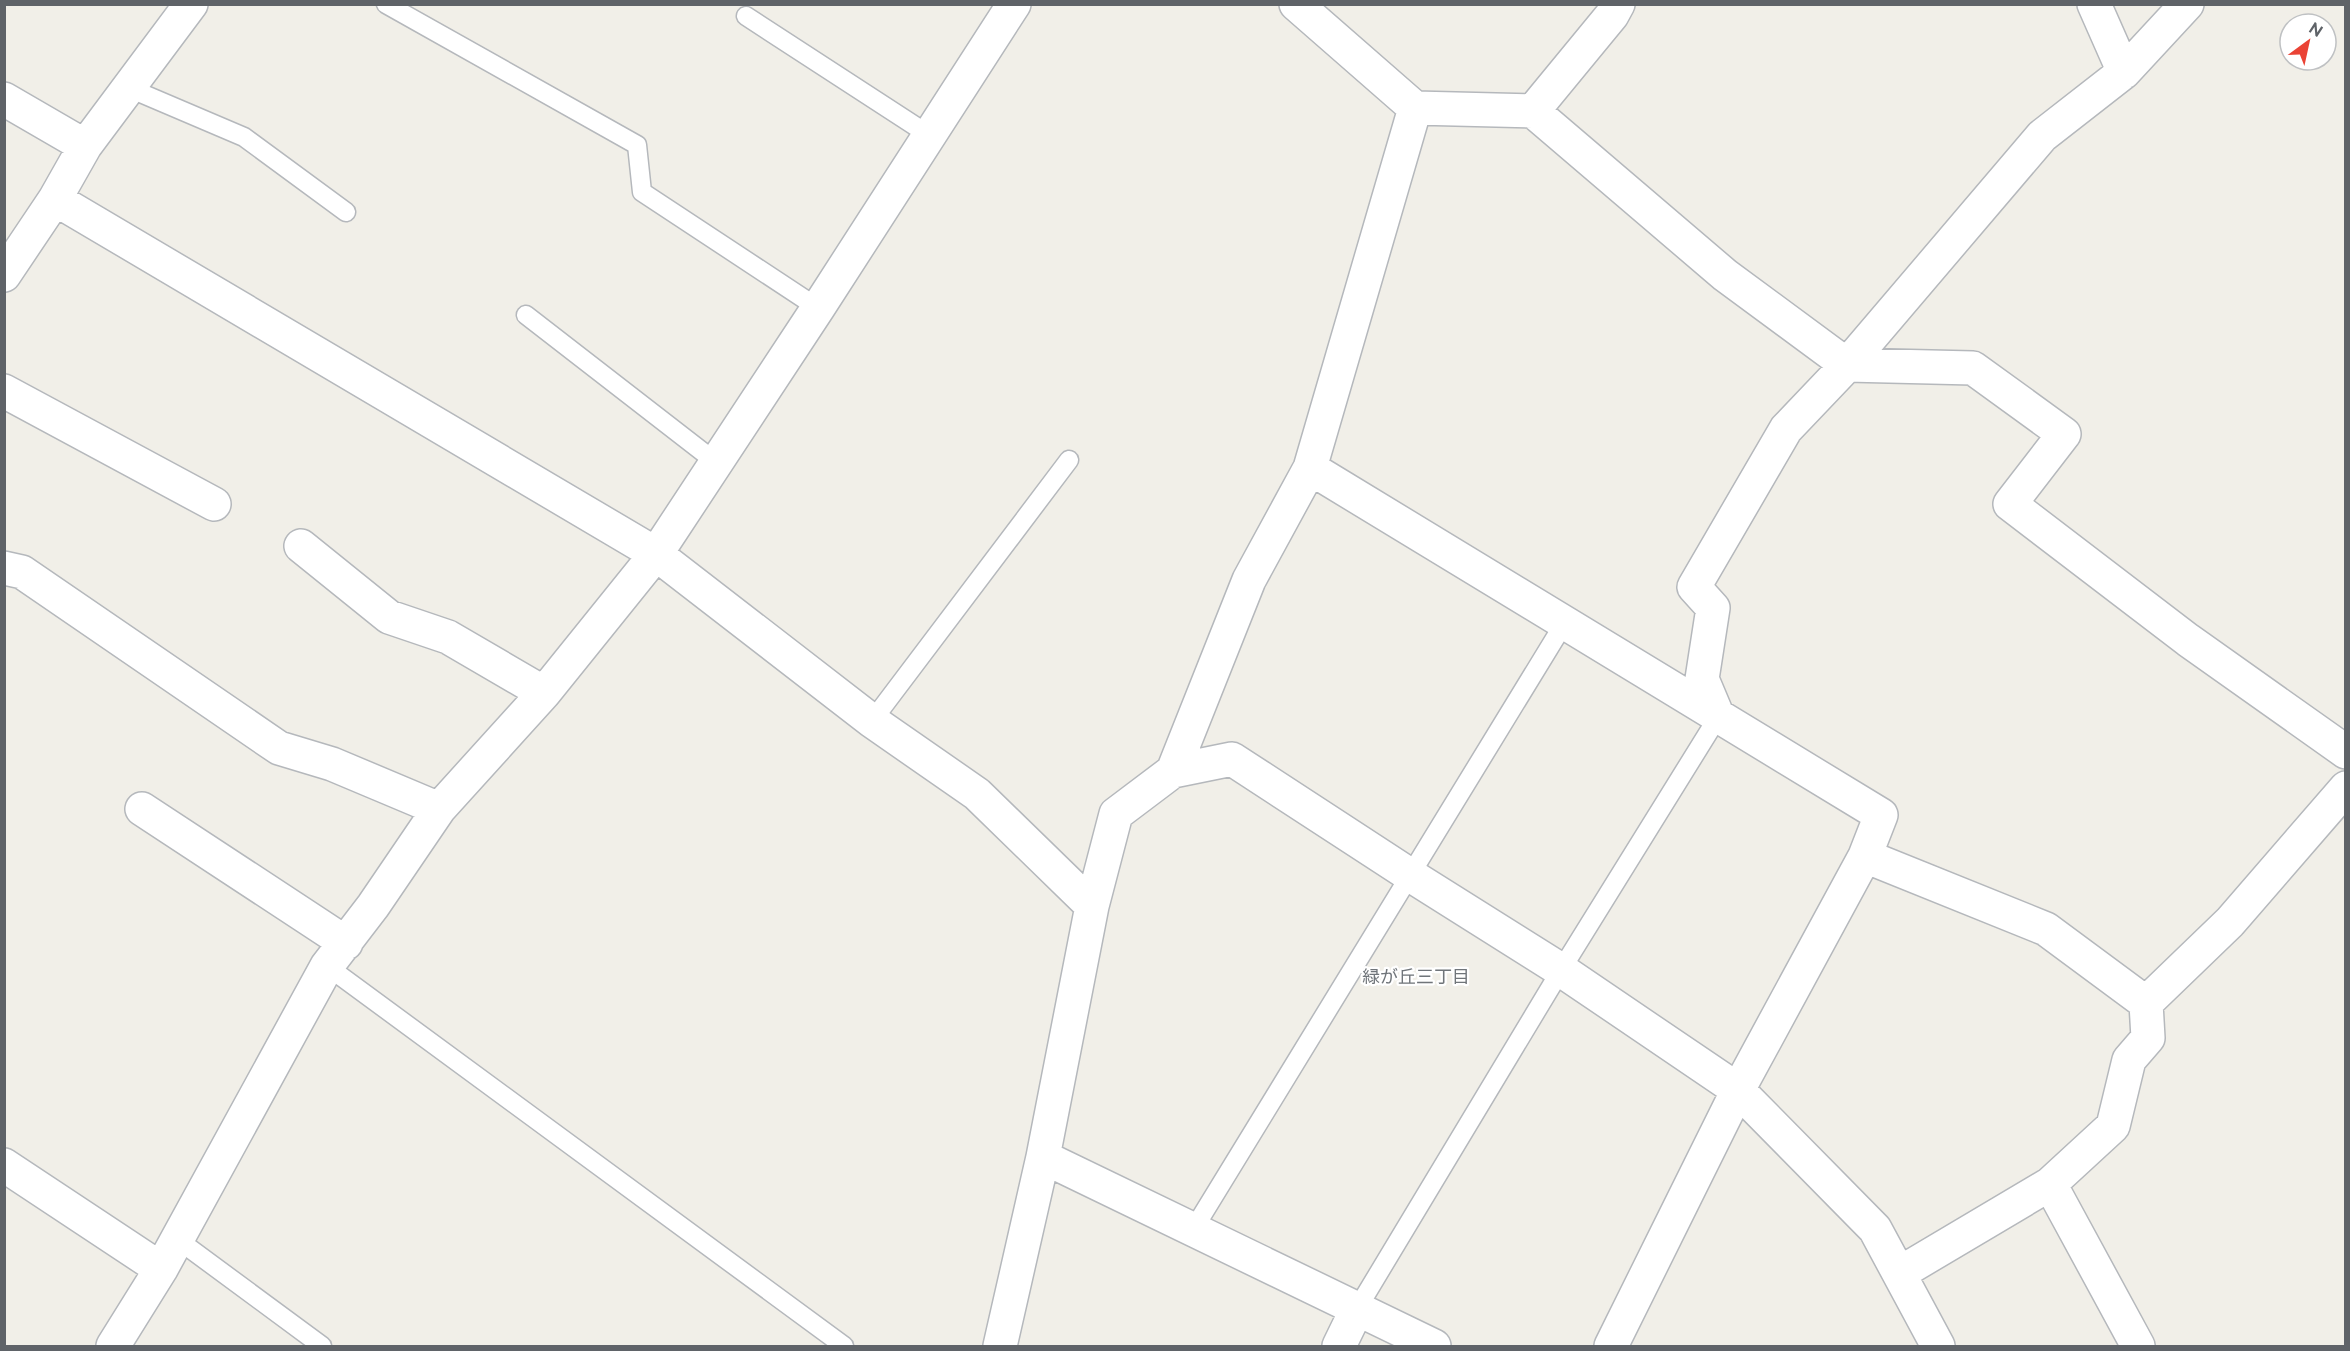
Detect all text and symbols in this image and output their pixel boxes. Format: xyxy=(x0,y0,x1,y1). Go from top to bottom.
north arrow xyxy=(2278,12,2338,72)
text: N xyxy=(2306,19,2326,41)
district label: 緑が丘三丁目 xyxy=(1362,966,1470,987)

